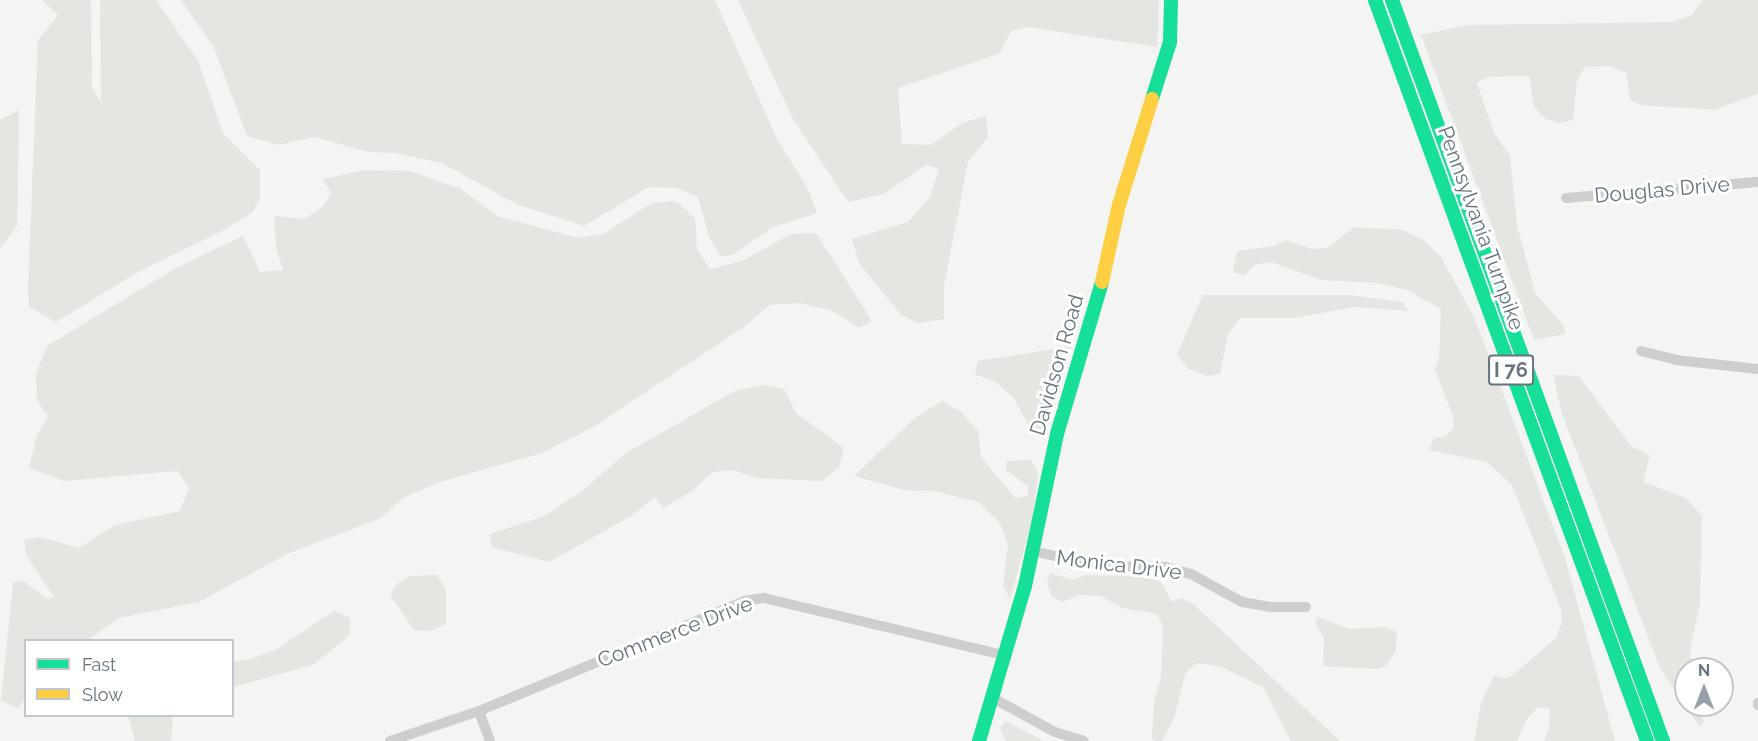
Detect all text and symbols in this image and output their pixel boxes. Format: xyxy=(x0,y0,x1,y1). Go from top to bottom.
street label: Pennsylvania Turnpike xyxy=(1432,122,1530,334)
street label: Douglas Drive xyxy=(1593,172,1731,208)
street label: Davidson Road xyxy=(1025,292,1089,438)
road number: I 76 xyxy=(1487,353,1535,387)
street label: Monica Drive xyxy=(1055,545,1183,585)
street label: Commerce Drive xyxy=(594,591,756,673)
legend xyxy=(24,639,234,717)
text: Fast xyxy=(82,654,116,675)
north arrow xyxy=(1674,657,1734,717)
text: N xyxy=(1698,661,1710,680)
text: Slow xyxy=(82,684,123,705)

